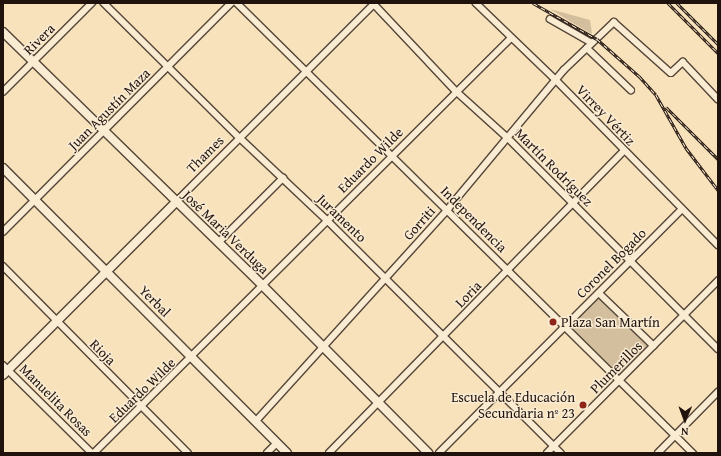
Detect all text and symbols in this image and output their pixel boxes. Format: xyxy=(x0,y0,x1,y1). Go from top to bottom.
street label: Rivera xyxy=(20,20,58,58)
street label: Juan Agustín Maza xyxy=(65,65,153,153)
street label: Virrey Vértiz xyxy=(573,81,639,149)
street label: Eduardo Wilde xyxy=(334,124,406,196)
street label: Martín Rodríguez xyxy=(512,125,596,209)
street label: Thames xyxy=(183,132,227,176)
street label: Independencia xyxy=(437,182,511,256)
street label: José Maria Verduga xyxy=(179,187,273,277)
street label: Juramento xyxy=(314,190,370,246)
street label: Gorriti xyxy=(399,203,439,243)
street label: Coronel Bogado xyxy=(572,224,650,302)
street label: Loria xyxy=(451,277,485,311)
street label: Yerbal xyxy=(136,282,174,320)
place label: Plaza San Martín xyxy=(561,314,660,330)
marker: Plaza San Martín xyxy=(548,317,558,327)
street label: Rioja xyxy=(87,336,119,368)
street label: Plumerillos xyxy=(586,337,646,397)
street label: Eduardo Wilde xyxy=(105,354,179,426)
street label: Manuelita Rosas xyxy=(16,360,96,440)
place label: Escuela de Educación Secundaria nº 23 xyxy=(451,389,575,422)
marker: Escuela de Educación Secundaria nº 23 xyxy=(578,400,588,410)
north arrow xyxy=(665,400,705,440)
text: N xyxy=(681,424,689,440)

